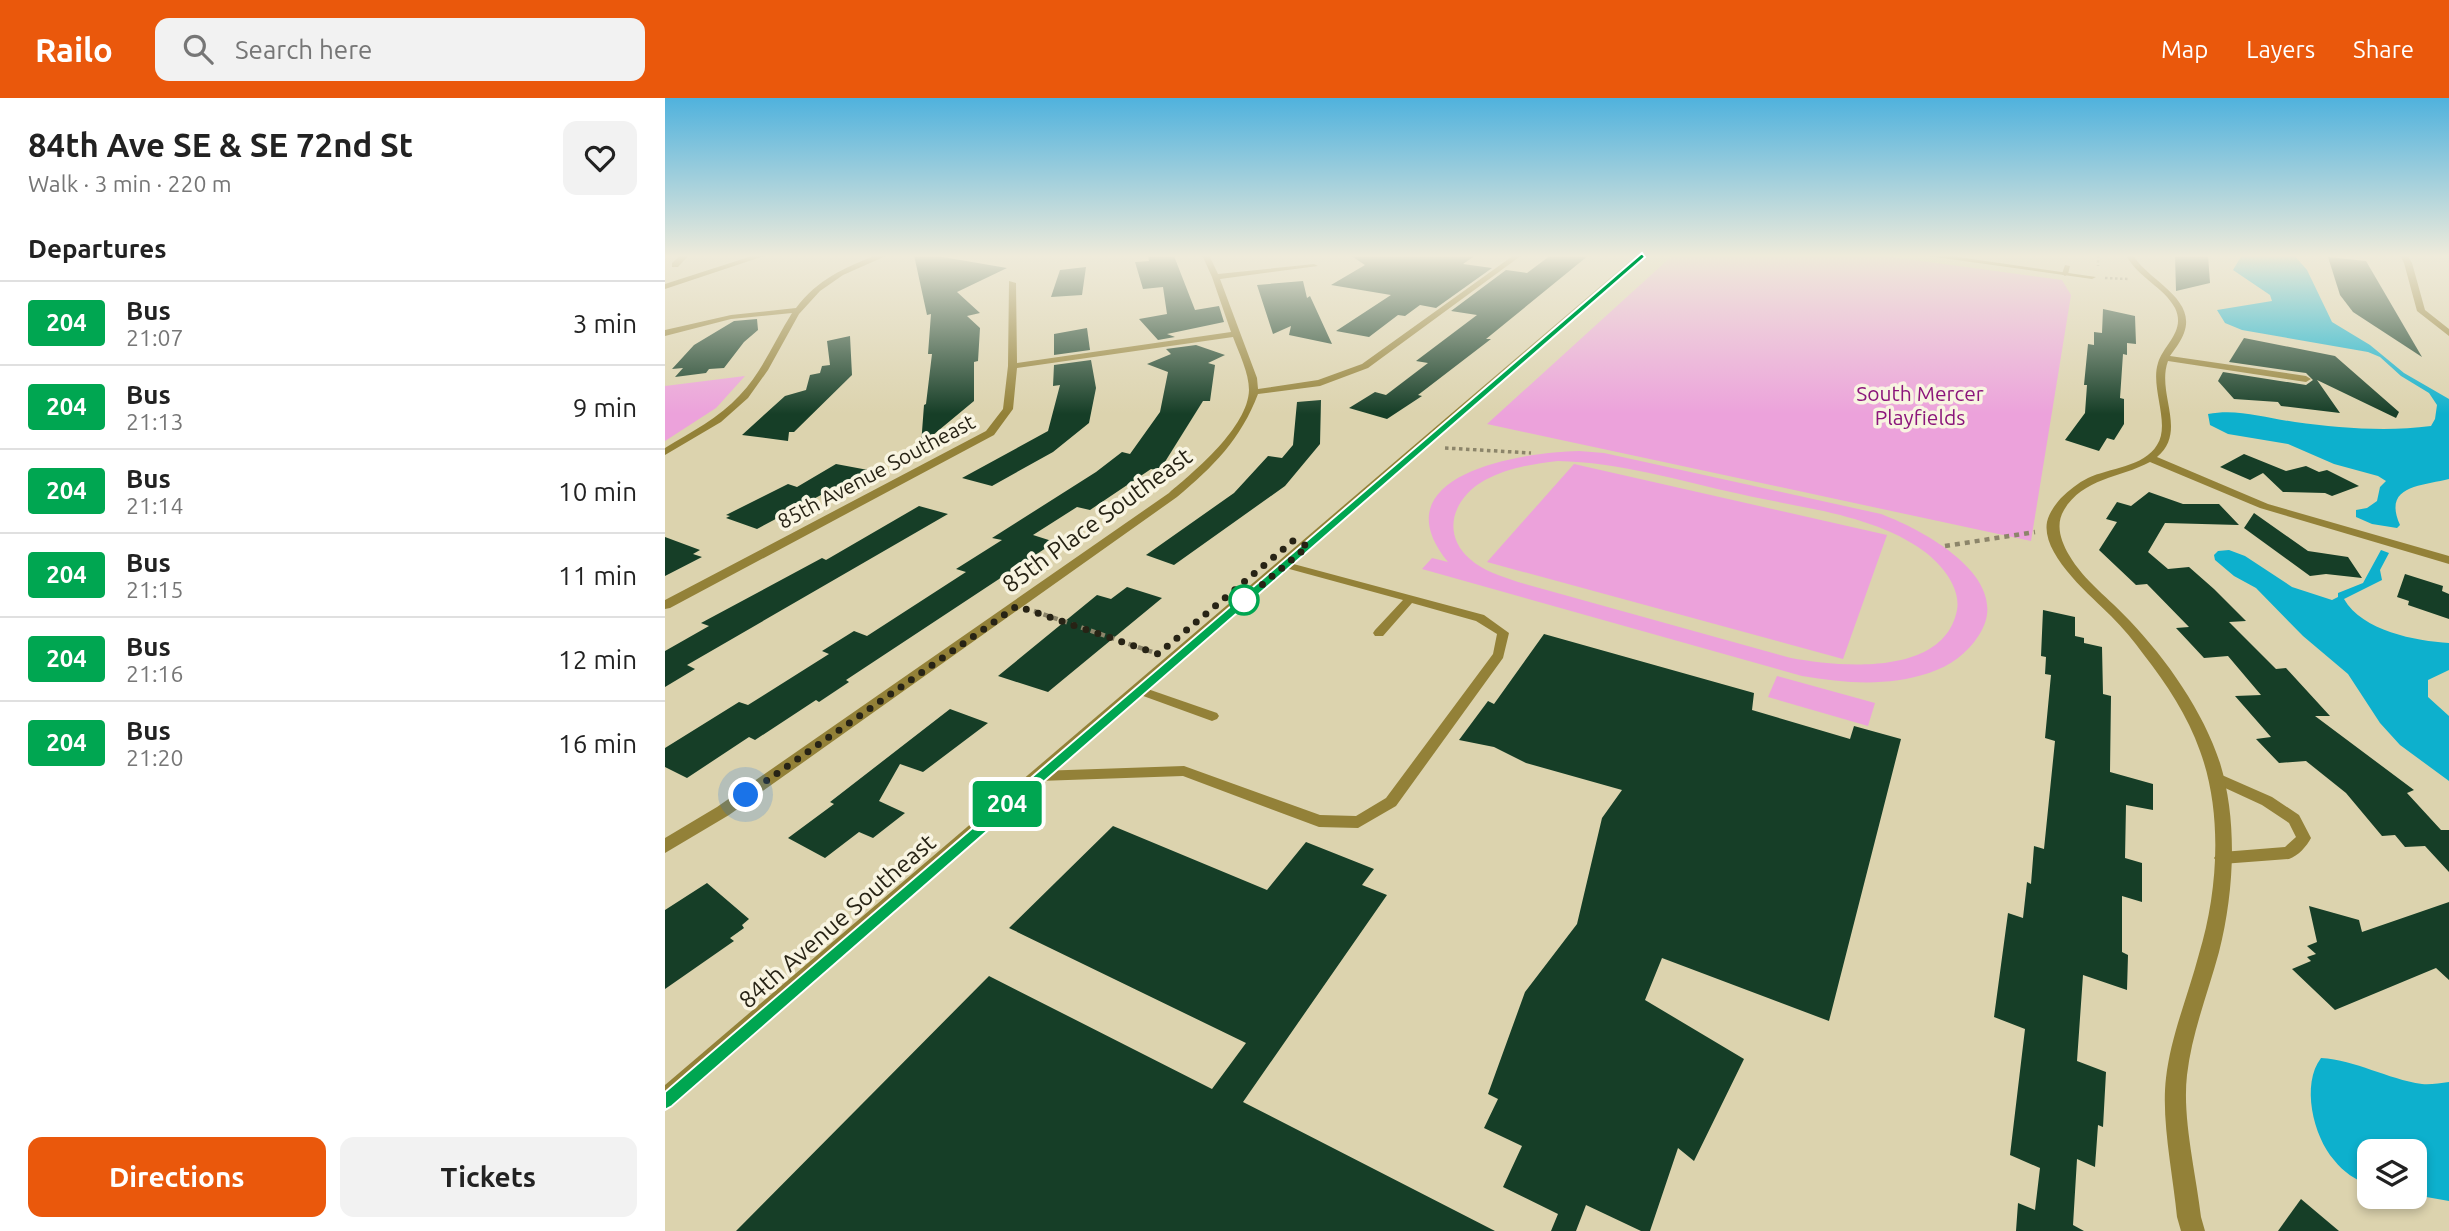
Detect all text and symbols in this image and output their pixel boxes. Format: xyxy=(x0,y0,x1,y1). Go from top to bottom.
search box xyxy=(155,18,645,81)
icon: search xyxy=(179,30,217,68)
text: Railo xyxy=(35,31,113,68)
text: Search here xyxy=(235,35,372,64)
text: Map xyxy=(2161,36,2208,63)
text: Layers xyxy=(2246,36,2315,63)
text: Share xyxy=(2353,36,2414,63)
button: heart xyxy=(563,121,637,195)
text: 84th Ave SE & SE 72nd St xyxy=(28,126,413,163)
text: Walk · 3 min · 220 m xyxy=(28,171,232,196)
text: Departures xyxy=(28,234,166,263)
text: Bus xyxy=(126,296,171,325)
text: 204 xyxy=(46,309,87,336)
text: 3 min xyxy=(573,309,637,338)
text: 21:07 xyxy=(126,325,184,350)
text: Bus xyxy=(126,380,171,409)
park label: South Mercer Playfields xyxy=(1856,381,1984,429)
text: 204 xyxy=(46,393,87,420)
text: 9 min xyxy=(573,393,637,422)
text: 21:13 xyxy=(126,409,184,434)
street label: 85th Avenue Southeast xyxy=(773,409,979,533)
street label: 85th Place Southeast xyxy=(997,442,1197,598)
text: Bus xyxy=(126,464,171,493)
text: 204 xyxy=(46,477,87,504)
text: 10 min xyxy=(558,477,637,506)
text: 21:14 xyxy=(126,493,184,518)
text: Bus xyxy=(126,548,171,577)
text: 204 xyxy=(46,561,87,588)
text: 11 min xyxy=(558,561,637,590)
text: 21:15 xyxy=(126,577,184,602)
unlabelled marker xyxy=(1229,585,1259,615)
text: Bus xyxy=(126,632,171,661)
text: 204 xyxy=(46,645,87,672)
text: 12 min xyxy=(558,645,637,674)
text: 21:16 xyxy=(126,661,184,686)
text: Bus xyxy=(126,716,171,745)
text: 204 xyxy=(46,729,87,756)
text: 16 min xyxy=(558,729,637,758)
text: 21:20 xyxy=(126,745,184,770)
your location xyxy=(728,777,763,812)
line badge: 204 xyxy=(967,781,1047,827)
text: 204 xyxy=(987,790,1027,817)
street label: 84th Avenue Southeast xyxy=(733,828,941,1014)
button: Directions xyxy=(28,1137,326,1217)
button: Tickets xyxy=(340,1137,637,1217)
map controls xyxy=(2357,1139,2427,1209)
button: layers xyxy=(2357,1139,2427,1209)

